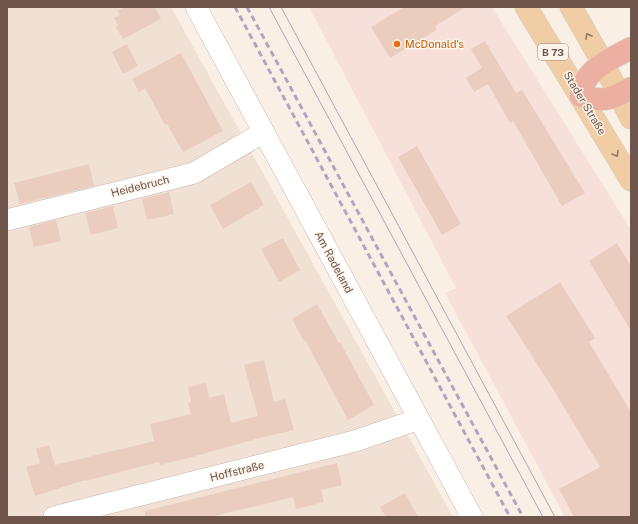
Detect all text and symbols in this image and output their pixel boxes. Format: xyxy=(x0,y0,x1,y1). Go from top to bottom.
one-way arrow xyxy=(585,33,592,40)
place label: McDonald's xyxy=(405,38,464,50)
marker: McDonald's xyxy=(392,39,402,49)
road number: B 73 xyxy=(538,44,568,60)
street label: Stader Straße xyxy=(561,69,609,137)
one-way arrow xyxy=(611,150,618,157)
street label: Heidebruch xyxy=(110,173,170,199)
street label: Am Radeland xyxy=(313,229,355,295)
street label: Hoffstraße xyxy=(209,458,265,484)

